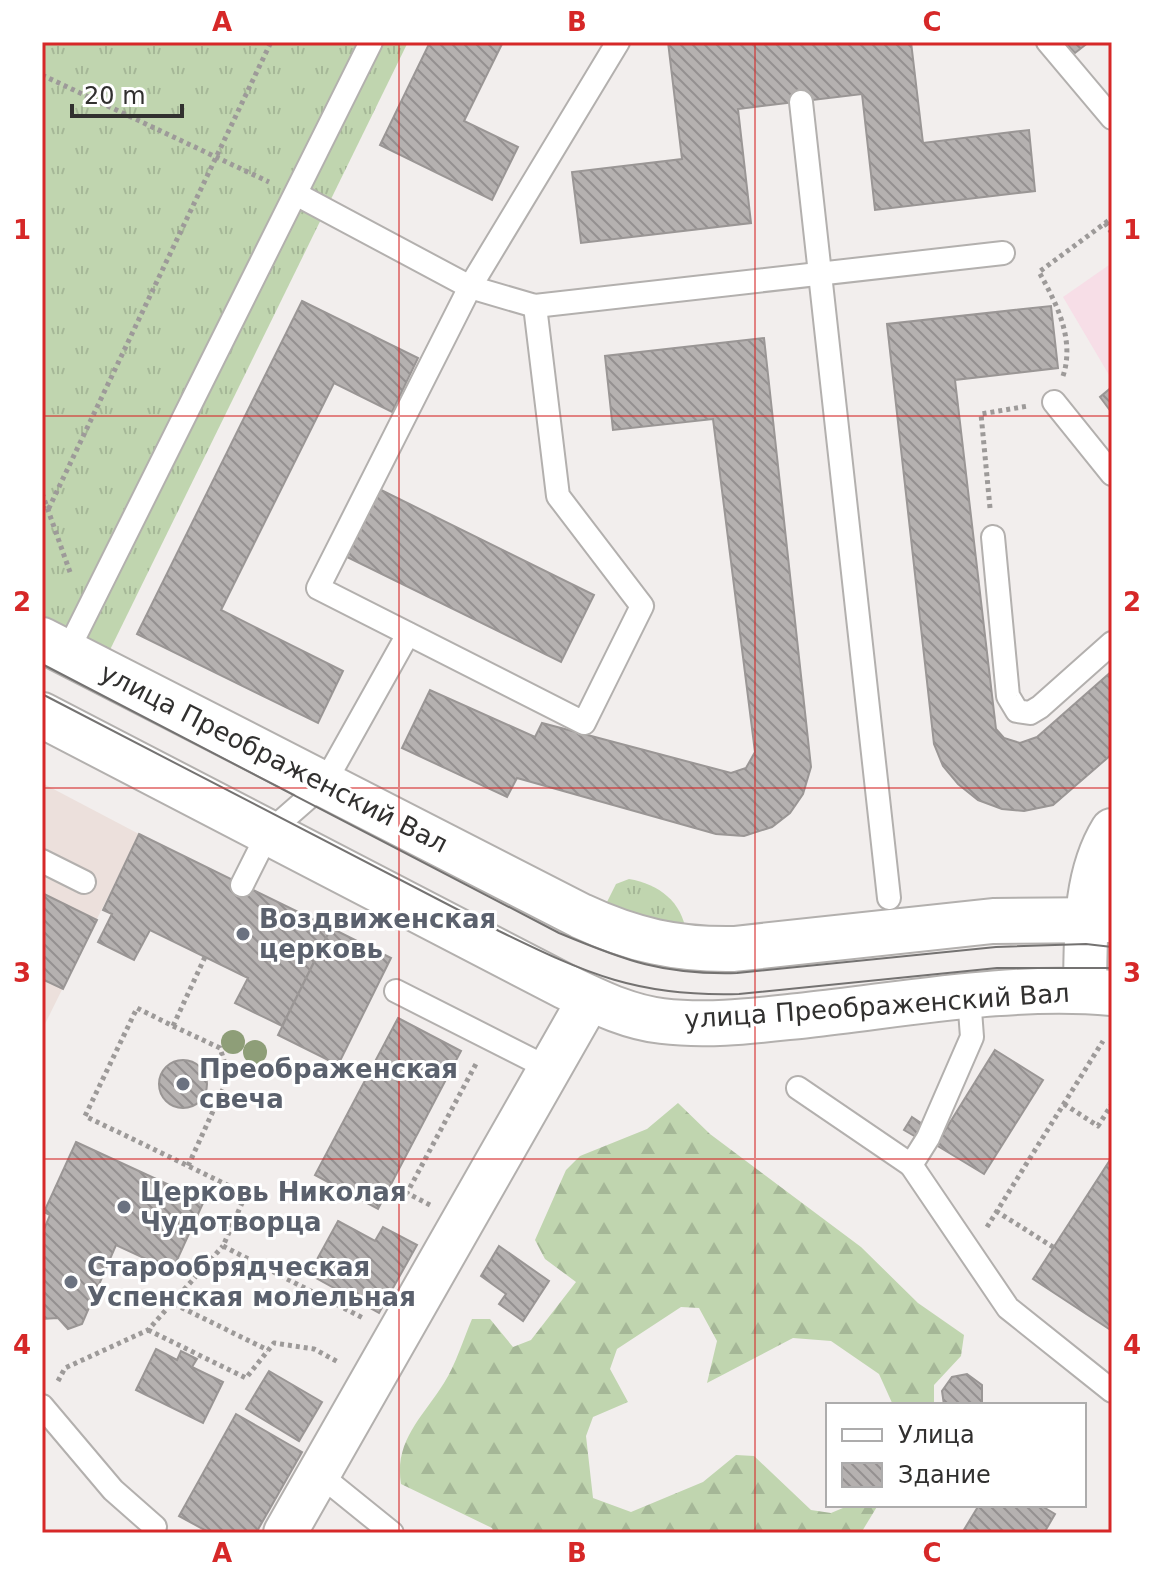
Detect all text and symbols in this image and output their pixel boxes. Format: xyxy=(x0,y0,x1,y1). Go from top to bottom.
text: A xyxy=(212,7,232,37)
text: B xyxy=(567,7,587,37)
text: C xyxy=(922,7,942,37)
scale bar xyxy=(72,68,182,118)
text: 20 m xyxy=(84,82,146,110)
text: 1 xyxy=(13,215,31,245)
text: 1 xyxy=(1123,215,1141,245)
text: 2 xyxy=(13,587,31,617)
text: 2 xyxy=(1123,587,1141,617)
street label: улица Преображенский Вал xyxy=(95,657,453,859)
place label: Воздвиженская церковь xyxy=(259,904,496,964)
marker: Воздвиженская церковь xyxy=(234,925,252,943)
text: 3 xyxy=(13,958,31,988)
text: 3 xyxy=(1123,958,1141,988)
street label: улица Преображенский Вал xyxy=(683,978,1071,1034)
place label: Преображенская свеча xyxy=(199,1054,458,1114)
marker: Преображенская свеча xyxy=(174,1075,192,1093)
place label: Церковь Николая Чудотворца xyxy=(140,1177,407,1237)
marker: Церковь Николая Чудотворца xyxy=(115,1198,133,1216)
place label: Старообрядческая Успенская молельная xyxy=(87,1252,416,1312)
marker: Старообрядческая Успенская молельная xyxy=(62,1273,80,1291)
text: 4 xyxy=(13,1330,31,1360)
text: 4 xyxy=(1123,1330,1141,1360)
legend xyxy=(826,1403,1086,1507)
text: Улица xyxy=(898,1421,975,1449)
text: Здание xyxy=(898,1461,991,1489)
text: A xyxy=(212,1538,232,1568)
text: B xyxy=(567,1538,587,1568)
text: C xyxy=(922,1538,942,1568)

